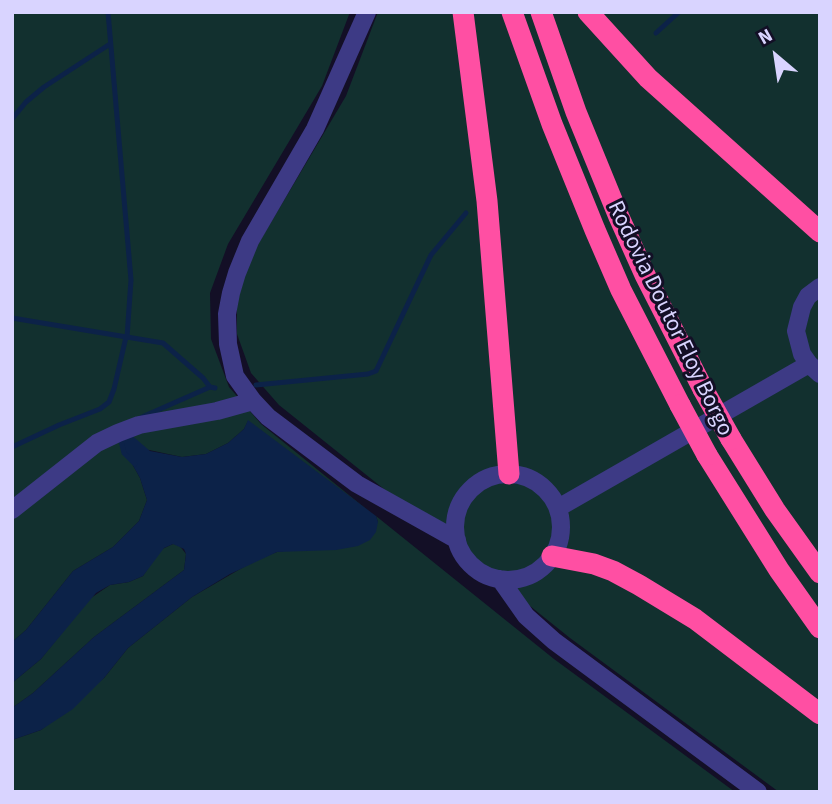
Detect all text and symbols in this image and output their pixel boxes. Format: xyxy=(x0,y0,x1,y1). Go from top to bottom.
north arrow xyxy=(741,21,811,91)
text: N xyxy=(753,22,778,52)
street label: Rodovia Doutor Eloy Borgo xyxy=(600,197,738,441)

